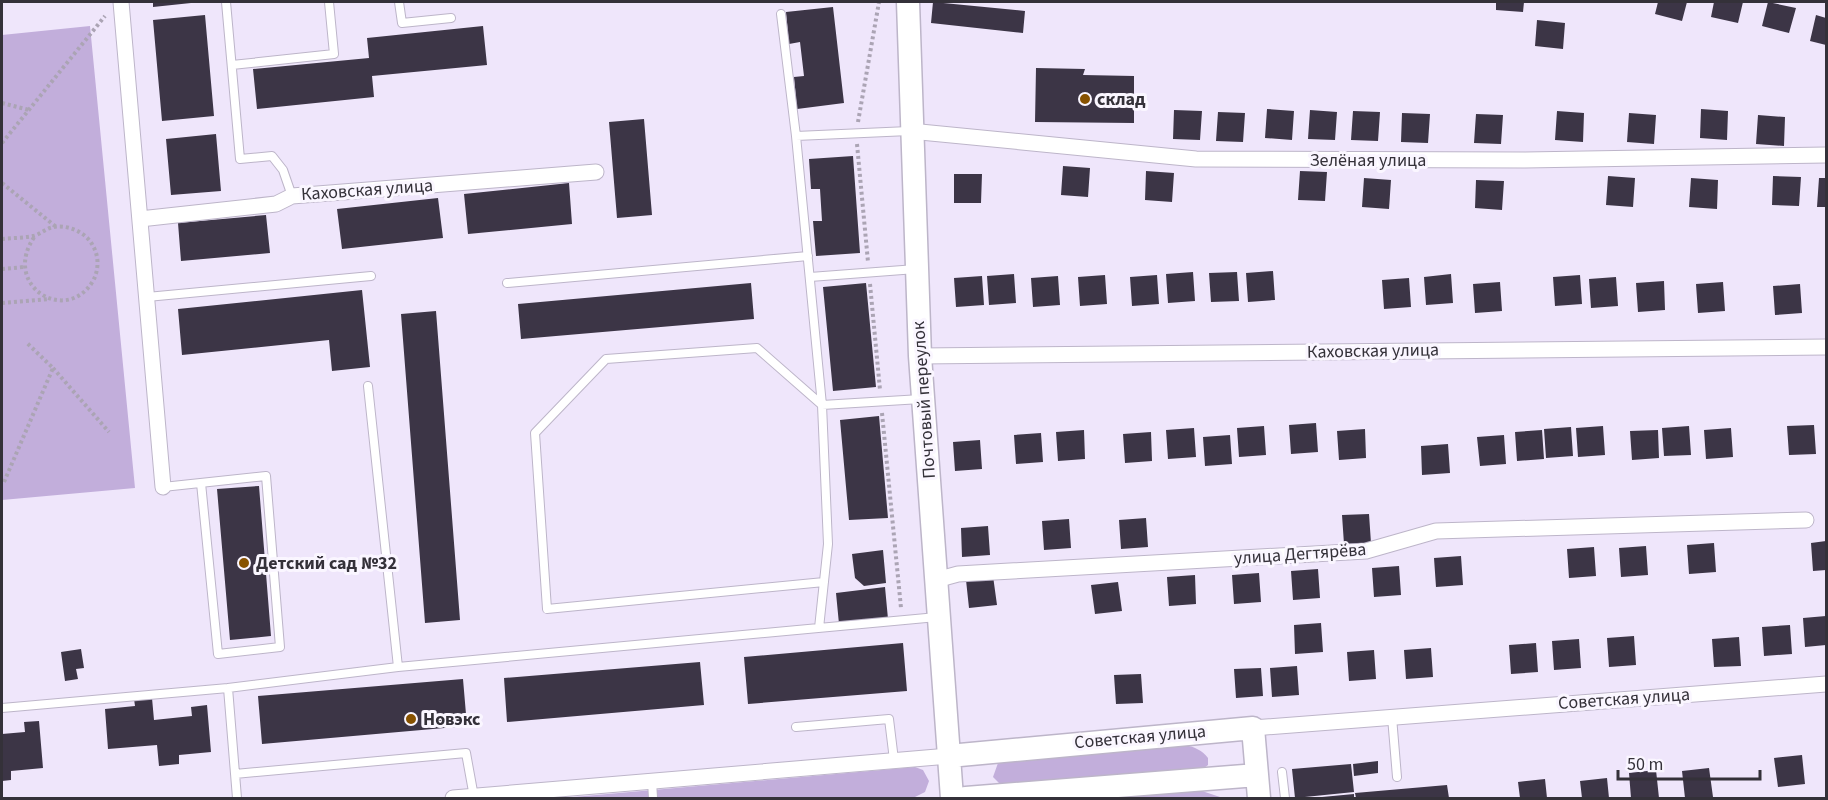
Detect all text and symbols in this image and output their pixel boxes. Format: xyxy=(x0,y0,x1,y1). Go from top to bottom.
place label: склад xyxy=(1097,87,1146,112)
marker: склад xyxy=(1078,92,1092,106)
street label: Зелёная улица xyxy=(1310,148,1426,173)
street label: Каховская улица xyxy=(300,173,434,207)
street label: Почтовый переулок xyxy=(906,320,942,480)
street label: Каховская улица xyxy=(1307,337,1439,365)
street label: улица Дегтярёва xyxy=(1233,537,1367,571)
place label: Детский сад №32 xyxy=(256,551,397,576)
marker: Детский сад №32 xyxy=(237,556,251,570)
street label: Советская улица xyxy=(1557,682,1691,716)
place label: Новэкс xyxy=(423,707,481,732)
marker: Новэкс xyxy=(404,712,418,726)
street label: Советская улица xyxy=(1073,719,1207,755)
scale bar xyxy=(1618,743,1760,781)
text: 50 m xyxy=(1627,752,1663,777)

